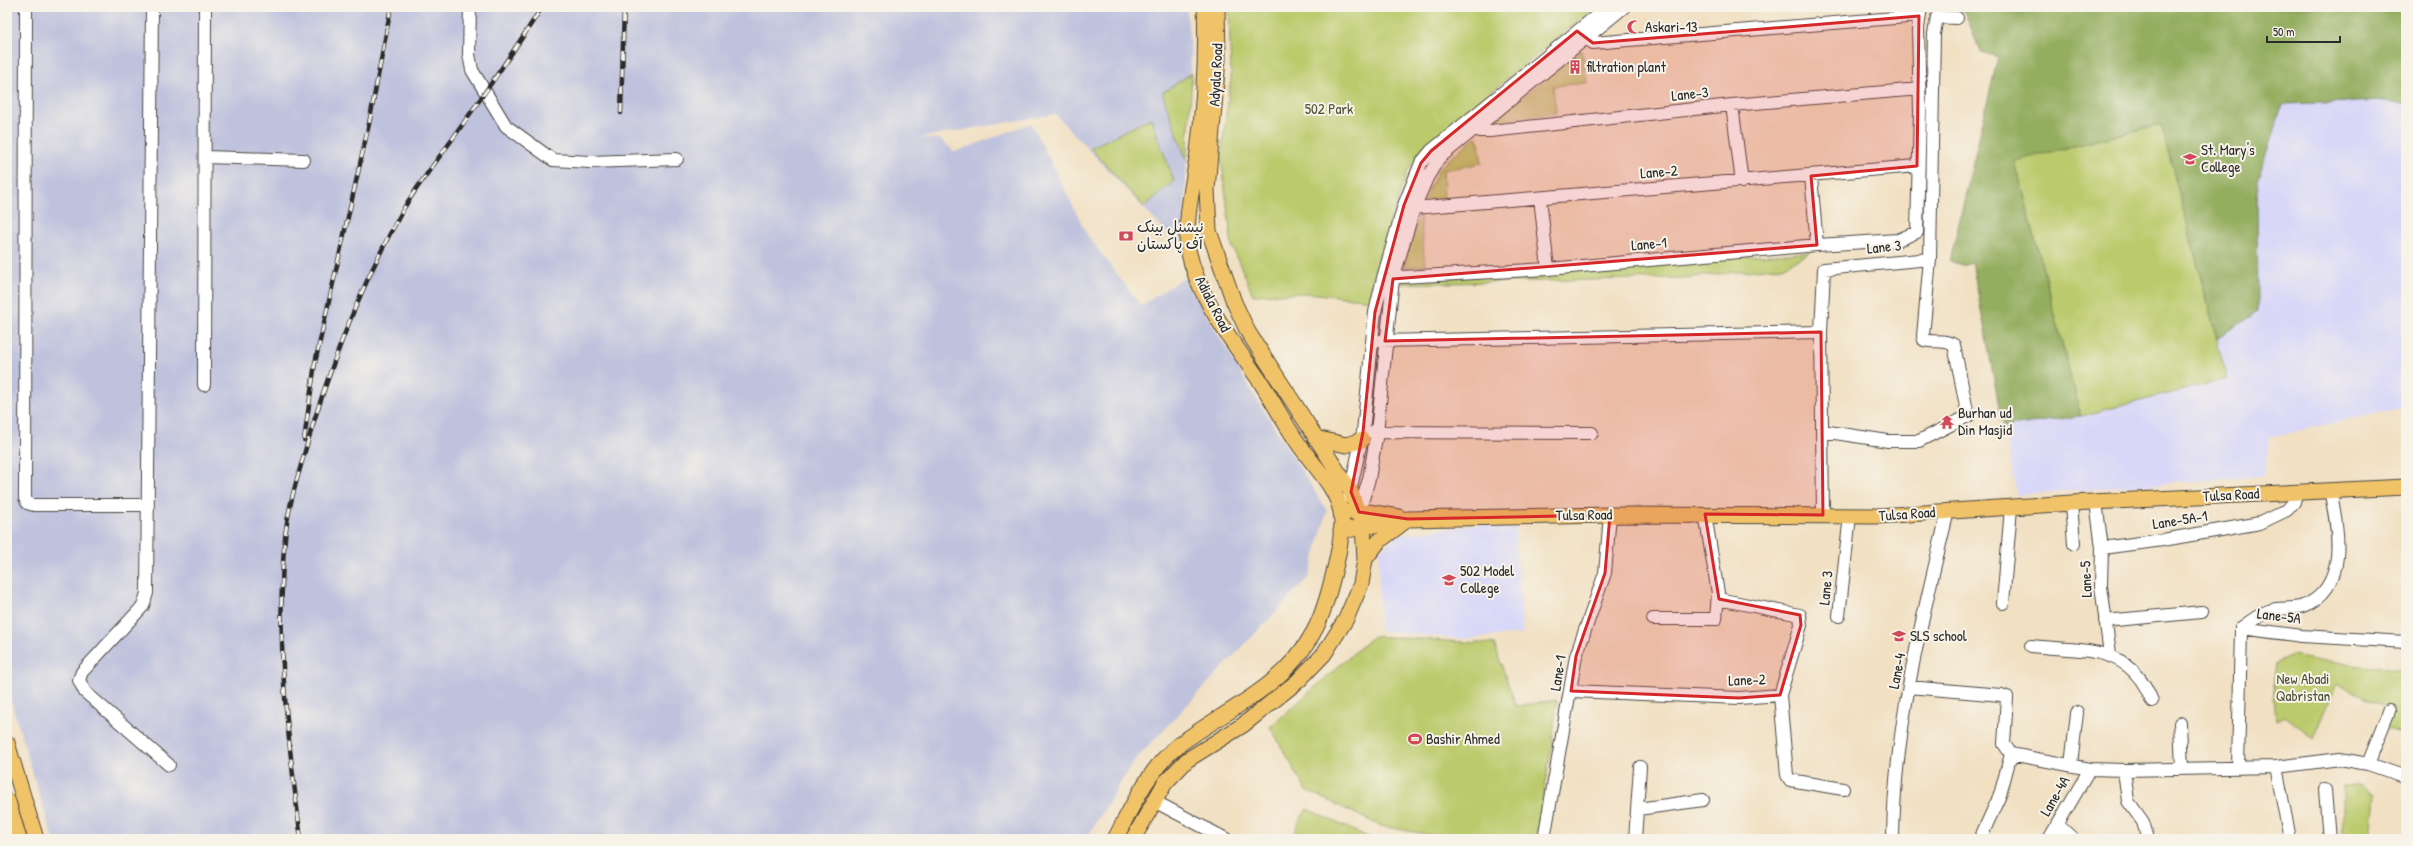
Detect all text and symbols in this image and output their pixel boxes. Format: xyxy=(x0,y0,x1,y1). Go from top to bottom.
place label: Askari-13 xyxy=(1645,16,1698,37)
scale bar xyxy=(2267,18,2340,44)
mosque icon: Askari-13 xyxy=(1626,19,1642,35)
text: 50 m xyxy=(2273,23,2294,40)
street label: Adyala Road xyxy=(1203,43,1228,107)
place label: filtration plant xyxy=(1586,56,1667,77)
building icon: filtration plant xyxy=(1567,59,1583,75)
street label: Lane-3 xyxy=(1670,81,1710,106)
park label: 502 Park xyxy=(1305,98,1353,119)
place label: St. Mary's College xyxy=(2201,139,2255,177)
school or university icon: St. Mary's College xyxy=(2182,151,2198,167)
street label: Lane-2 xyxy=(1639,159,1678,184)
place label: نیشنل بینک آف پاکستان xyxy=(1137,216,1204,254)
bank icon: نیشنل بینک آف پاکستان xyxy=(1118,228,1134,244)
street label: Lane-1 xyxy=(1630,231,1668,256)
street label: Lane 3 xyxy=(1866,234,1902,259)
street label: Adiala Road xyxy=(1190,272,1237,336)
place label: Burhan ud Din Masjid xyxy=(1958,402,2012,440)
temple icon: Burhan ud Din Masjid xyxy=(1939,414,1955,430)
street label: Tulsa Road xyxy=(2202,483,2260,506)
street label: Tulsa Road xyxy=(1878,501,1936,526)
street label: Tulsa Road xyxy=(1555,504,1613,525)
street label: Lane-5A-1 xyxy=(2151,505,2209,534)
place label: 502 Model College xyxy=(1460,560,1514,598)
street label: Lane-5 xyxy=(2074,560,2097,598)
street label: Lane 3 xyxy=(1813,569,1838,606)
school or university icon: 502 Model College xyxy=(1441,572,1457,588)
street label: Lane-5A xyxy=(2256,602,2303,629)
place label: SLS school xyxy=(1910,625,1967,646)
school or university icon: SLS school xyxy=(1891,628,1907,644)
street label: Lane-4 xyxy=(1883,651,1910,691)
street label: Lane-1 xyxy=(1544,654,1571,692)
street label: Lane-2 xyxy=(1728,668,1766,691)
park label: New Abadi Qabristan xyxy=(2276,668,2331,706)
place label: Bashir Ahmed xyxy=(1426,728,1500,749)
sports icon: Bashir Ahmed xyxy=(1407,731,1423,747)
street label: Lane-4A xyxy=(2035,771,2075,820)

